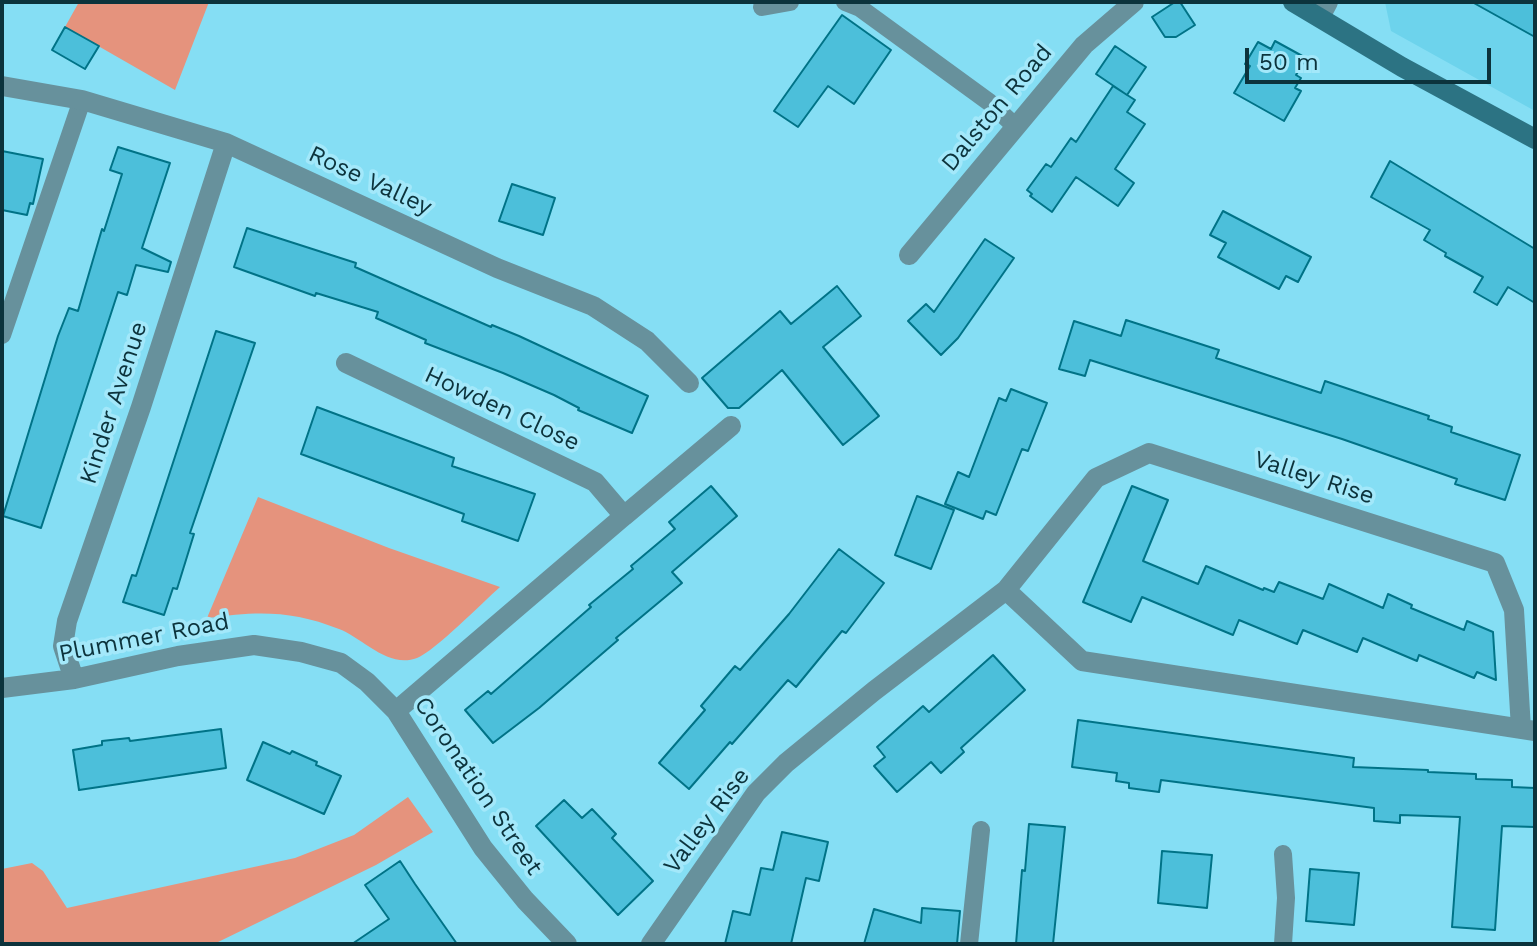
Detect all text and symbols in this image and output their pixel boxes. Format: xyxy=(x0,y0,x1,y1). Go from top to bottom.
scale bar xyxy=(1249,32,1495,82)
street label: Dalston Road xyxy=(936,39,1058,177)
text: 50 m xyxy=(1259,48,1319,76)
street label: Rose Valley xyxy=(304,140,436,222)
street label: Kinder Avenue xyxy=(74,318,154,488)
street label: Howden Close xyxy=(420,360,584,458)
street label: Valley Rise xyxy=(1250,445,1378,511)
street label: Plummer Road xyxy=(56,607,232,669)
street label: Coronation Street xyxy=(408,691,548,881)
street label: Valley Rise xyxy=(658,762,756,880)

